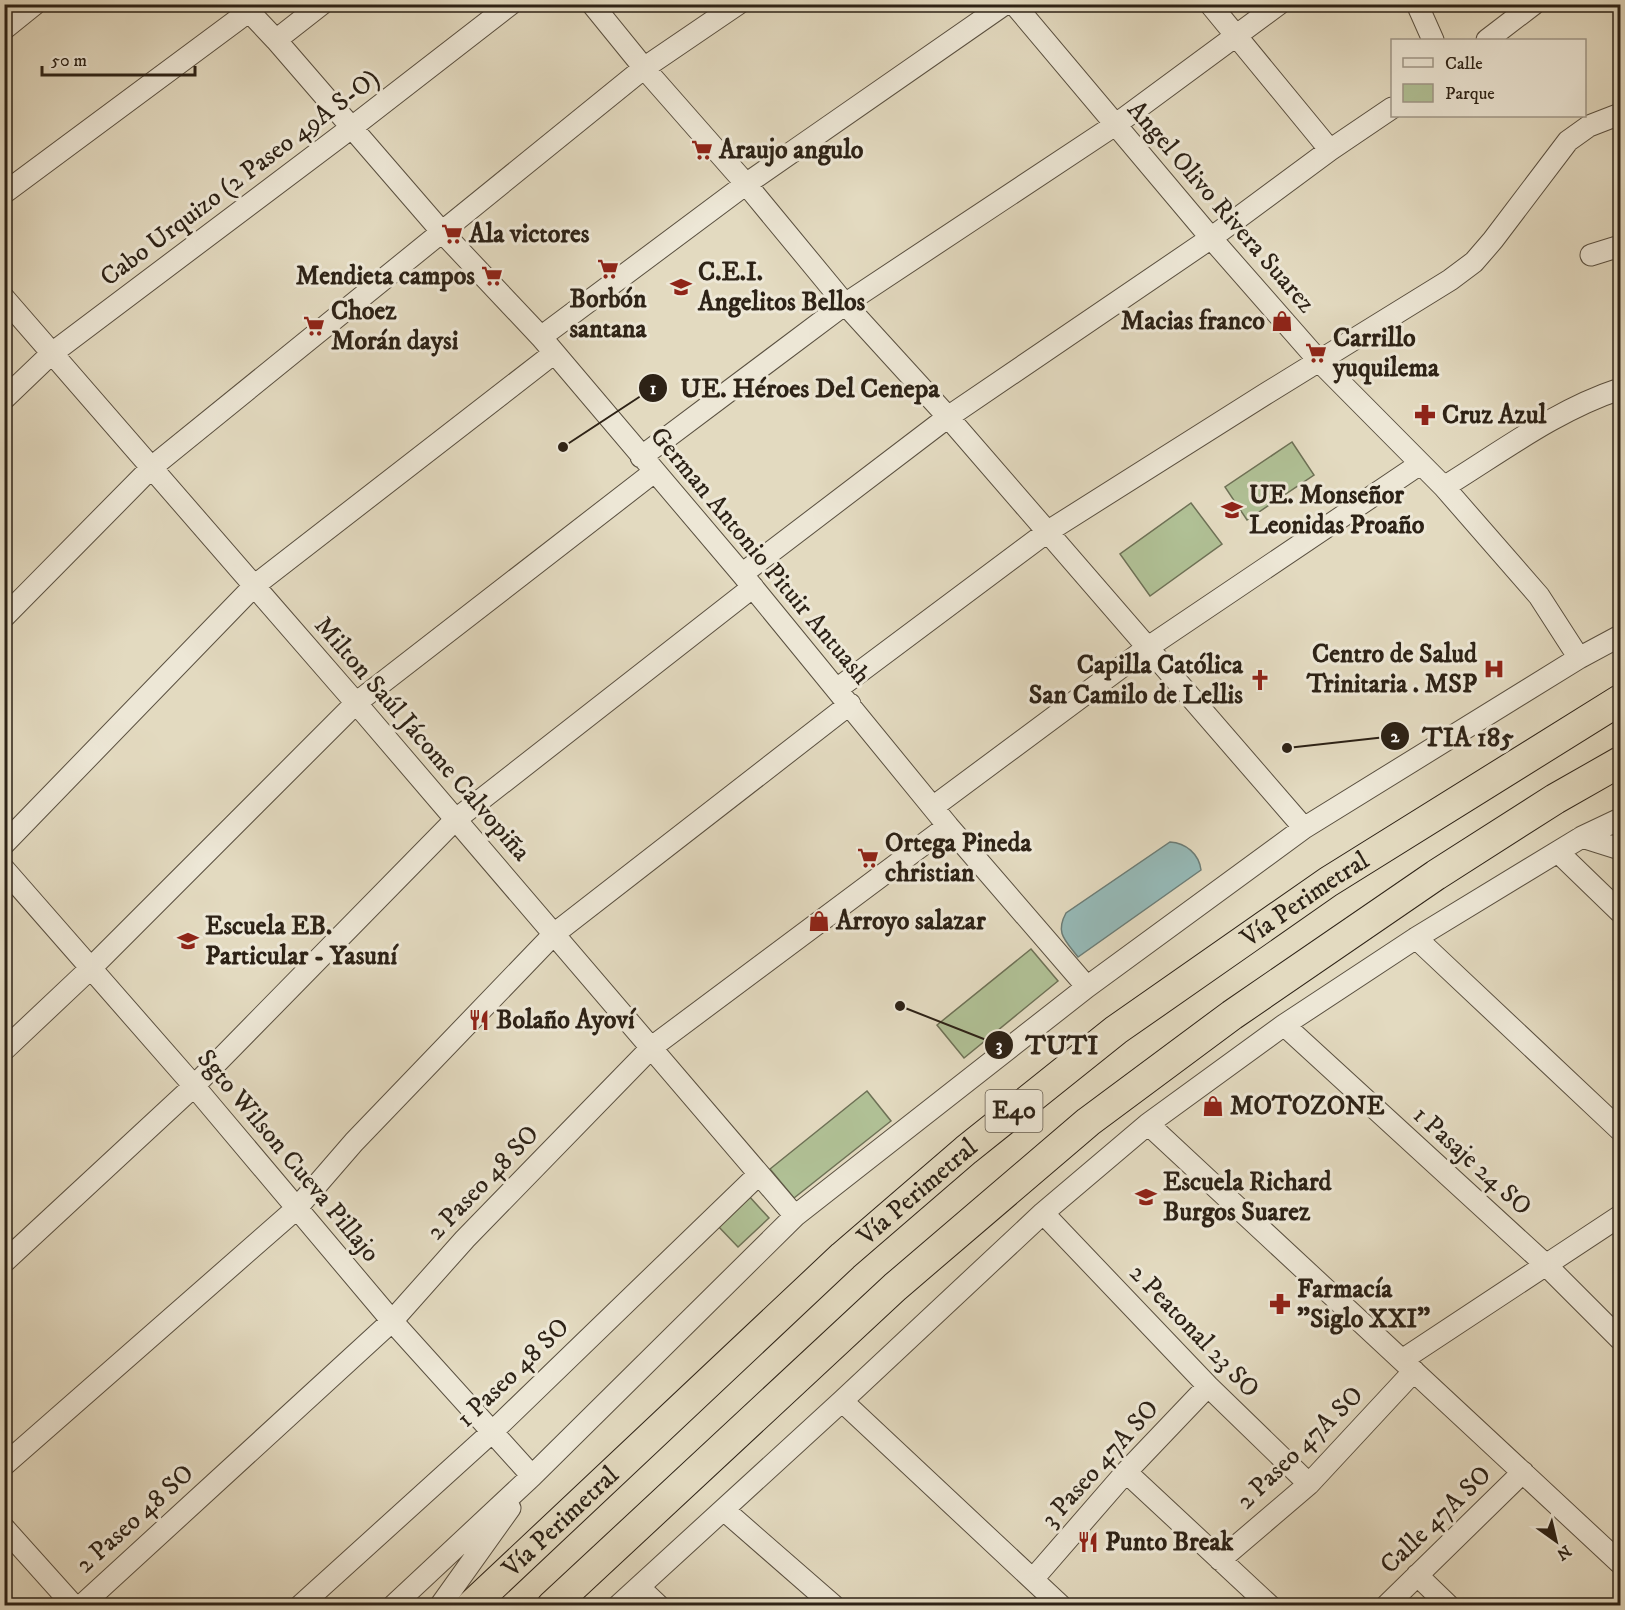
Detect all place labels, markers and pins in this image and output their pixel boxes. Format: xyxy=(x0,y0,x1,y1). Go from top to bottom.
place label: Araujo angulo xyxy=(718,134,864,167)
supermarket icon: Araujo angulo xyxy=(690,138,714,162)
place label: Ala victores xyxy=(468,218,590,251)
supermarket icon: Ala victores xyxy=(440,222,464,246)
place label: C.E.I. Angelitos Bellos xyxy=(697,256,866,319)
supermarket icon: Borbón santana xyxy=(596,257,620,281)
place label: Mendieta campos xyxy=(296,260,475,293)
supermarket icon: Mendieta campos xyxy=(480,264,504,288)
school or university icon: C.E.I. Angelitos Bellos xyxy=(669,275,693,299)
place label: Borbón santana xyxy=(569,283,648,346)
place label: Choez Morán daysi xyxy=(331,295,459,358)
place label: Macias franco xyxy=(1121,305,1265,338)
shop icon: Macias franco xyxy=(1270,309,1294,333)
supermarket icon: Choez Morán daysi xyxy=(302,314,326,338)
place label: Carrillo yuquilema xyxy=(1332,322,1440,385)
supermarket icon: Carrillo yuquilema xyxy=(1304,341,1328,365)
callout: UE. Héroes Del Cenepa xyxy=(638,365,952,410)
place label: Cruz Azul xyxy=(1442,399,1548,432)
pharmacy icon: Cruz Azul xyxy=(1413,403,1437,427)
place label: UE. Monseñor Leonidas Proaño xyxy=(1249,479,1425,542)
school or university icon: UE. Monseñor Leonidas Proaño xyxy=(1220,498,1244,522)
place label: Centro de Salud Trinitaria . MSP xyxy=(1306,638,1478,701)
place label: Capilla Católica San Camilo de Lellis xyxy=(1029,649,1244,712)
hospital icon: Centro de Salud Trinitaria . MSP xyxy=(1482,657,1506,681)
church icon: Capilla Católica San Camilo de Lellis xyxy=(1248,668,1272,692)
callout: TIA 185 xyxy=(1380,714,1526,759)
place label: Ortega Pineda christian xyxy=(885,827,1032,890)
supermarket icon: Ortega Pineda christian xyxy=(856,846,880,870)
place label: Arroyo salazar xyxy=(835,905,986,938)
shop icon: Arroyo salazar xyxy=(807,909,831,933)
place label: Escuela EB. Particular - Yasuní xyxy=(205,910,399,973)
school or university icon: Escuela EB. Particular - Yasuní xyxy=(176,929,200,953)
place label: Bolaño Ayoví xyxy=(496,1004,637,1037)
restaurant icon: Bolaño Ayoví xyxy=(467,1008,491,1032)
callout: TUTI xyxy=(984,1023,1111,1068)
place label: MOTOZONE xyxy=(1230,1090,1385,1123)
shop icon: MOTOZONE xyxy=(1201,1094,1225,1118)
place label: Escuela Richard Burgos Suarez xyxy=(1163,1166,1332,1229)
school or university icon: Escuela Richard Burgos Suarez xyxy=(1134,1185,1158,1209)
place label: Farmacía "Siglo XXI" xyxy=(1297,1273,1430,1336)
pharmacy icon: Farmacía "Siglo XXI" xyxy=(1268,1292,1292,1316)
place label: Punto Break xyxy=(1105,1526,1234,1559)
restaurant icon: Punto Break xyxy=(1076,1530,1100,1554)

